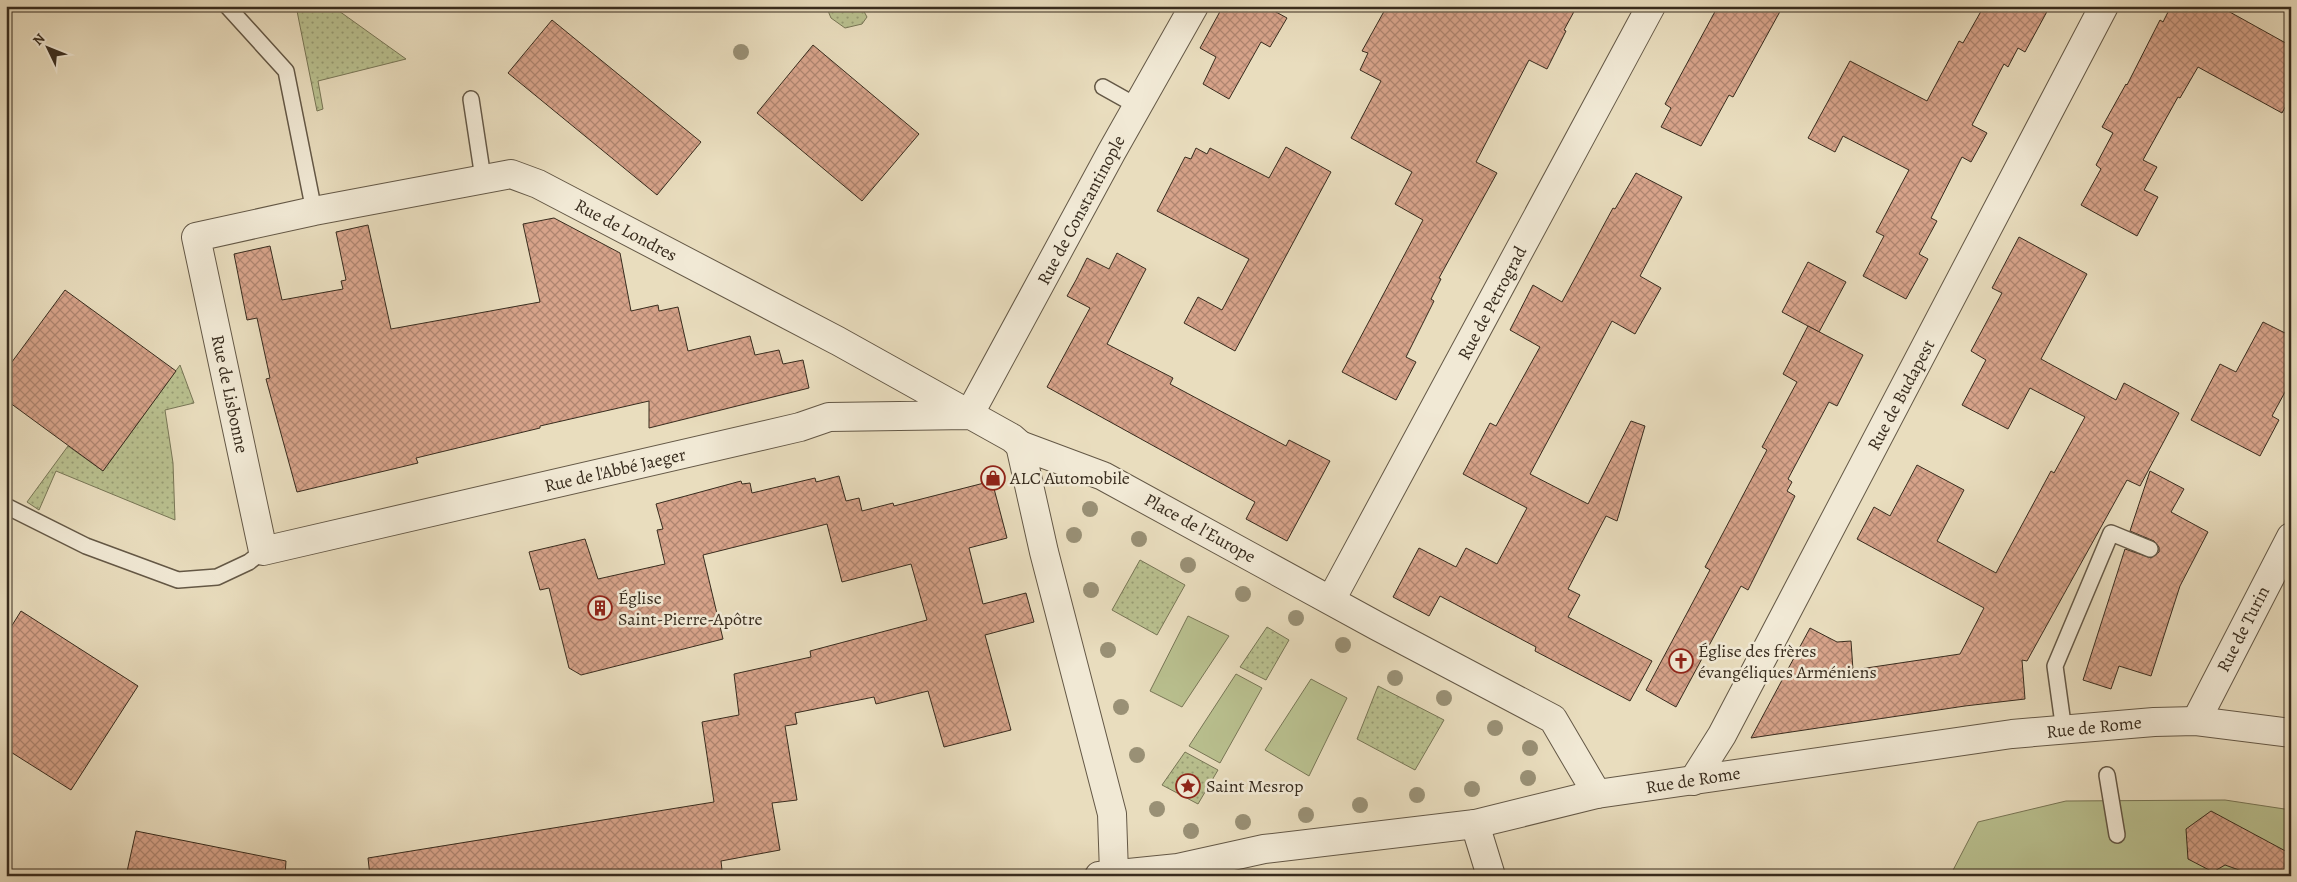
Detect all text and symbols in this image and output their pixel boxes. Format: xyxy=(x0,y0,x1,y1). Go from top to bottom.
north arrow xyxy=(22,22,72,72)
text: N xyxy=(28,29,49,50)
street label: Rue de Constantinople xyxy=(1031,131,1131,289)
street label: Rue de Londres xyxy=(571,193,681,267)
street label: Rue de Petrograd xyxy=(1452,242,1532,364)
street label: Rue de Lisbonne xyxy=(206,333,254,455)
street label: Rue de Budapest xyxy=(1862,335,1940,455)
street label: Rue de l'Abbé Jaeger xyxy=(542,442,688,498)
shop icon: ALC Automobile xyxy=(980,465,1006,491)
place label: ALC Automobile xyxy=(1009,466,1130,490)
street label: Place de l'Europe xyxy=(1140,487,1260,569)
street label: Rue de Turin xyxy=(2211,582,2275,676)
place label: Église Saint-Pierre-Apôtre xyxy=(618,586,763,631)
building icon: Église Saint-Pierre-Apôtre xyxy=(587,595,613,621)
place label: Église des frères évangéliques Arméniens xyxy=(1698,639,1877,684)
church icon: Église des frères évangéliques Arméniens xyxy=(1668,648,1694,674)
street label: Rue de Rome xyxy=(2045,710,2143,744)
street label: Rue de Rome xyxy=(1644,761,1742,799)
place icon: Saint Mesrop xyxy=(1175,773,1201,799)
place label: Saint Mesrop xyxy=(1206,774,1303,798)

